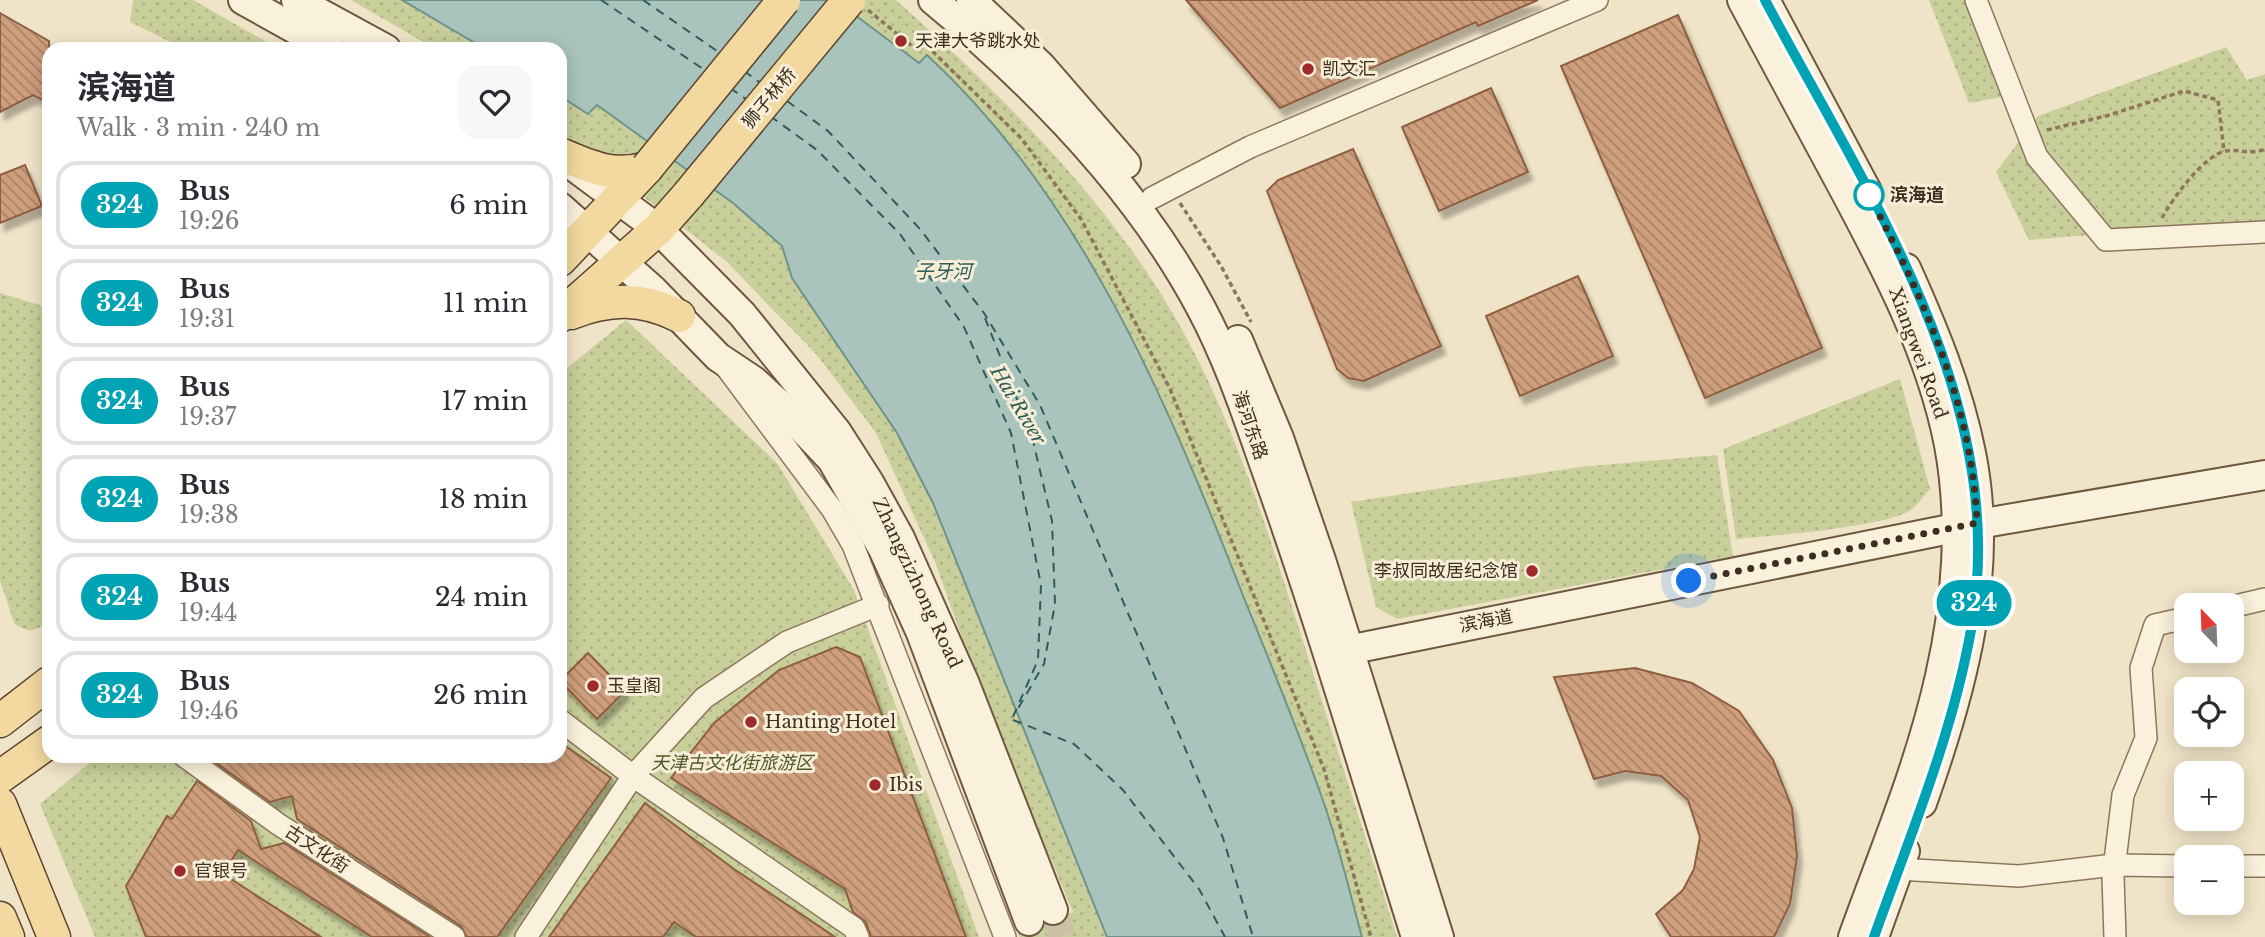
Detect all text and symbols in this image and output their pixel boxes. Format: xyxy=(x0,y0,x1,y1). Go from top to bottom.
place label: 天津大爷跳水处 xyxy=(915,30,1041,52)
marker: 天津大爷跳水处 xyxy=(893,33,909,49)
place label: 凯文汇 xyxy=(1322,58,1376,80)
marker: 凯文汇 xyxy=(1300,61,1316,77)
street label: 狮子林桥 xyxy=(737,63,801,133)
button: heart xyxy=(458,65,532,139)
text: 滨海道 xyxy=(77,67,176,108)
text: Walk · 3 min · 240 m xyxy=(77,114,320,142)
text: Bus xyxy=(179,175,230,207)
marker: 滨海道 xyxy=(1854,180,1884,210)
place label: 滨海道 xyxy=(1890,184,1944,206)
text: 6 min xyxy=(449,189,528,221)
text: 324 xyxy=(96,190,143,219)
text: 19:26 xyxy=(179,207,240,235)
water label: 子牙河 xyxy=(914,260,975,283)
text: Bus xyxy=(179,273,230,305)
street label: Xiangwei Road xyxy=(1884,284,1952,422)
text: 11 min xyxy=(443,287,528,319)
text: 324 xyxy=(96,288,143,317)
text: 19:31 xyxy=(179,305,235,333)
water label: Hai River xyxy=(985,361,1051,450)
text: Bus xyxy=(179,371,230,403)
text: 17 min xyxy=(441,385,528,417)
text: 324 xyxy=(96,386,143,415)
street label: 海河东路 xyxy=(1228,387,1272,463)
text: 19:37 xyxy=(179,403,236,431)
text: Bus xyxy=(179,469,230,501)
text: 18 min xyxy=(439,483,528,515)
text: 324 xyxy=(96,484,143,513)
street label: Zhangzizhong Road xyxy=(868,494,966,672)
text: 19:38 xyxy=(179,501,239,529)
place label: 李叔同故居纪念馆 xyxy=(1374,560,1518,582)
marker: 李叔同故居纪念馆 xyxy=(1524,563,1540,579)
your location xyxy=(1671,563,1706,598)
text: Bus xyxy=(179,567,230,599)
line badge: 324 xyxy=(1934,580,2014,626)
text: 24 min xyxy=(435,581,528,613)
text: 324 xyxy=(96,582,143,611)
text: 324 xyxy=(1951,588,1997,617)
north arrow xyxy=(2174,593,2244,663)
map controls xyxy=(2174,593,2244,915)
text: 19:44 xyxy=(179,599,238,627)
street label: 滨海道 xyxy=(1457,605,1515,637)
text: Bus xyxy=(179,665,230,697)
place label: 玉皇阁 xyxy=(607,675,661,697)
button: locate xyxy=(2174,677,2244,747)
marker: 玉皇阁 xyxy=(585,678,601,694)
text: 26 min xyxy=(433,679,528,711)
text: 324 xyxy=(96,680,143,709)
text: 19:46 xyxy=(179,697,239,725)
place label: Hanting Hotel xyxy=(765,711,896,733)
marker: Hanting Hotel xyxy=(743,714,759,730)
park label: 天津古文化街旅游区 xyxy=(651,752,816,774)
button: + xyxy=(2174,761,2244,831)
place label: Ibis xyxy=(889,774,923,796)
marker: Ibis xyxy=(867,777,883,793)
street label: 古文化街 xyxy=(281,820,353,878)
button: − xyxy=(2174,845,2244,915)
place label: 官银号 xyxy=(194,860,248,882)
marker: 官银号 xyxy=(172,863,188,879)

